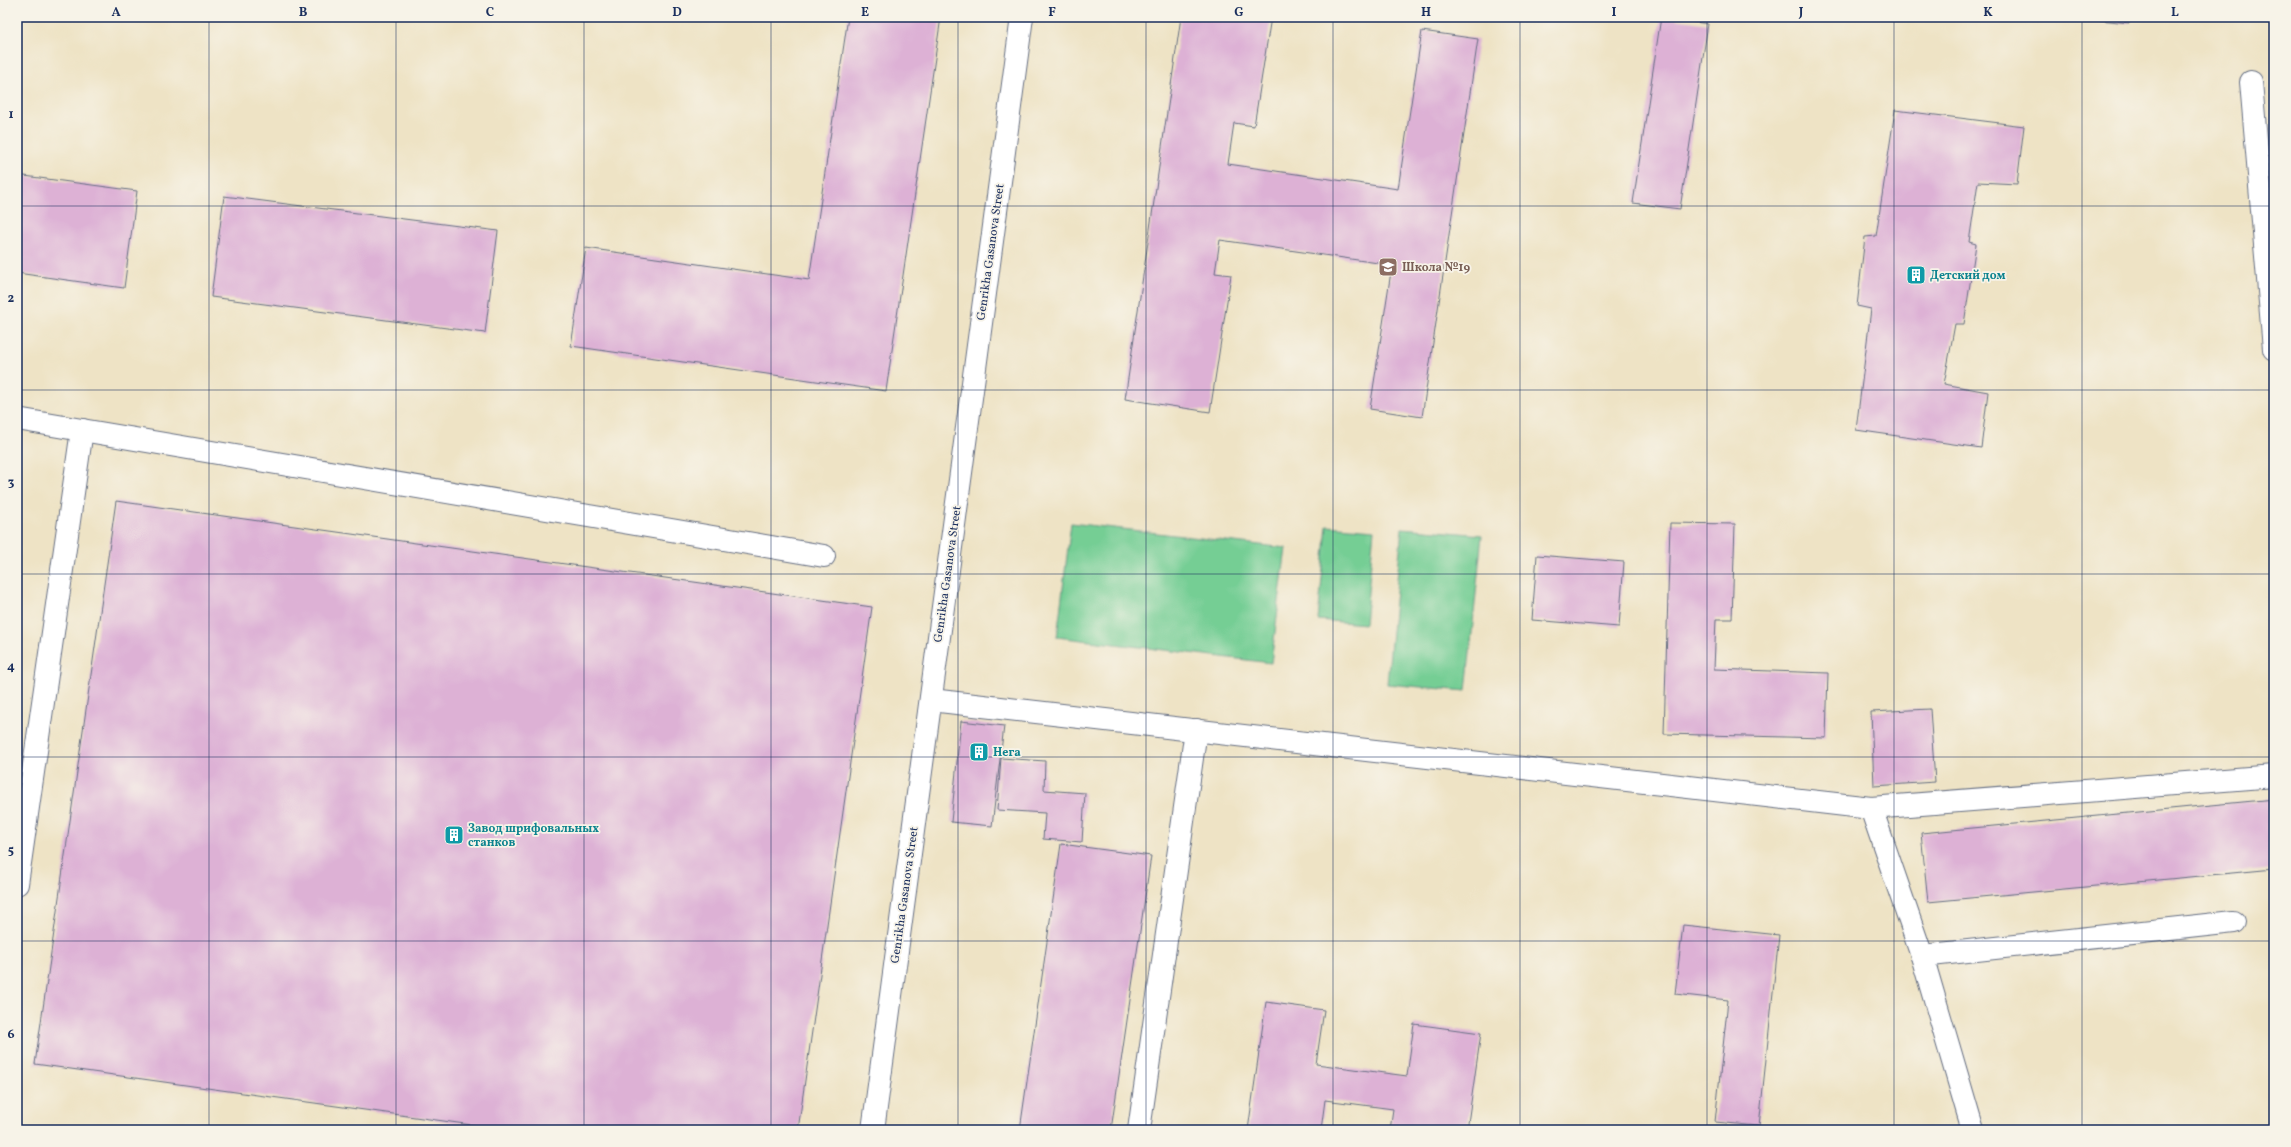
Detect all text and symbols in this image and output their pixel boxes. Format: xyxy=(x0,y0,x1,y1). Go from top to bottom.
text: A xyxy=(111,4,121,22)
text: B xyxy=(299,4,308,22)
text: C xyxy=(486,4,494,22)
text: D xyxy=(672,4,682,22)
text: E xyxy=(861,4,869,22)
text: F xyxy=(1048,4,1056,22)
text: G xyxy=(1234,4,1244,22)
text: H xyxy=(1421,4,1431,22)
text: I xyxy=(1612,4,1617,22)
text: J xyxy=(1798,4,1804,22)
text: K xyxy=(1983,4,1993,22)
text: L xyxy=(2171,4,2179,22)
text: 1 xyxy=(8,106,14,124)
street label: Genrikha Gasanova Street xyxy=(973,183,1009,321)
school or university icon: Школа №19 xyxy=(1377,256,1399,278)
place label: Школа №19 xyxy=(1402,260,1470,276)
building icon: Детский дом xyxy=(1905,264,1927,286)
place label: Детский дом xyxy=(1930,268,2005,284)
text: 2 xyxy=(8,290,15,308)
text: 3 xyxy=(8,474,15,492)
street label: Genrikha Gasanova Street xyxy=(930,505,966,643)
text: 4 xyxy=(7,658,15,676)
building icon: Нега xyxy=(968,741,990,763)
place label: Нега xyxy=(993,745,1021,761)
place label: Завод шрифовальных станков xyxy=(468,821,599,851)
building icon: Завод шрифовальных станков xyxy=(443,824,465,846)
street label: Genrikha Gasanova Street xyxy=(887,826,923,964)
text: 5 xyxy=(8,842,14,860)
text: 6 xyxy=(7,1026,15,1044)

